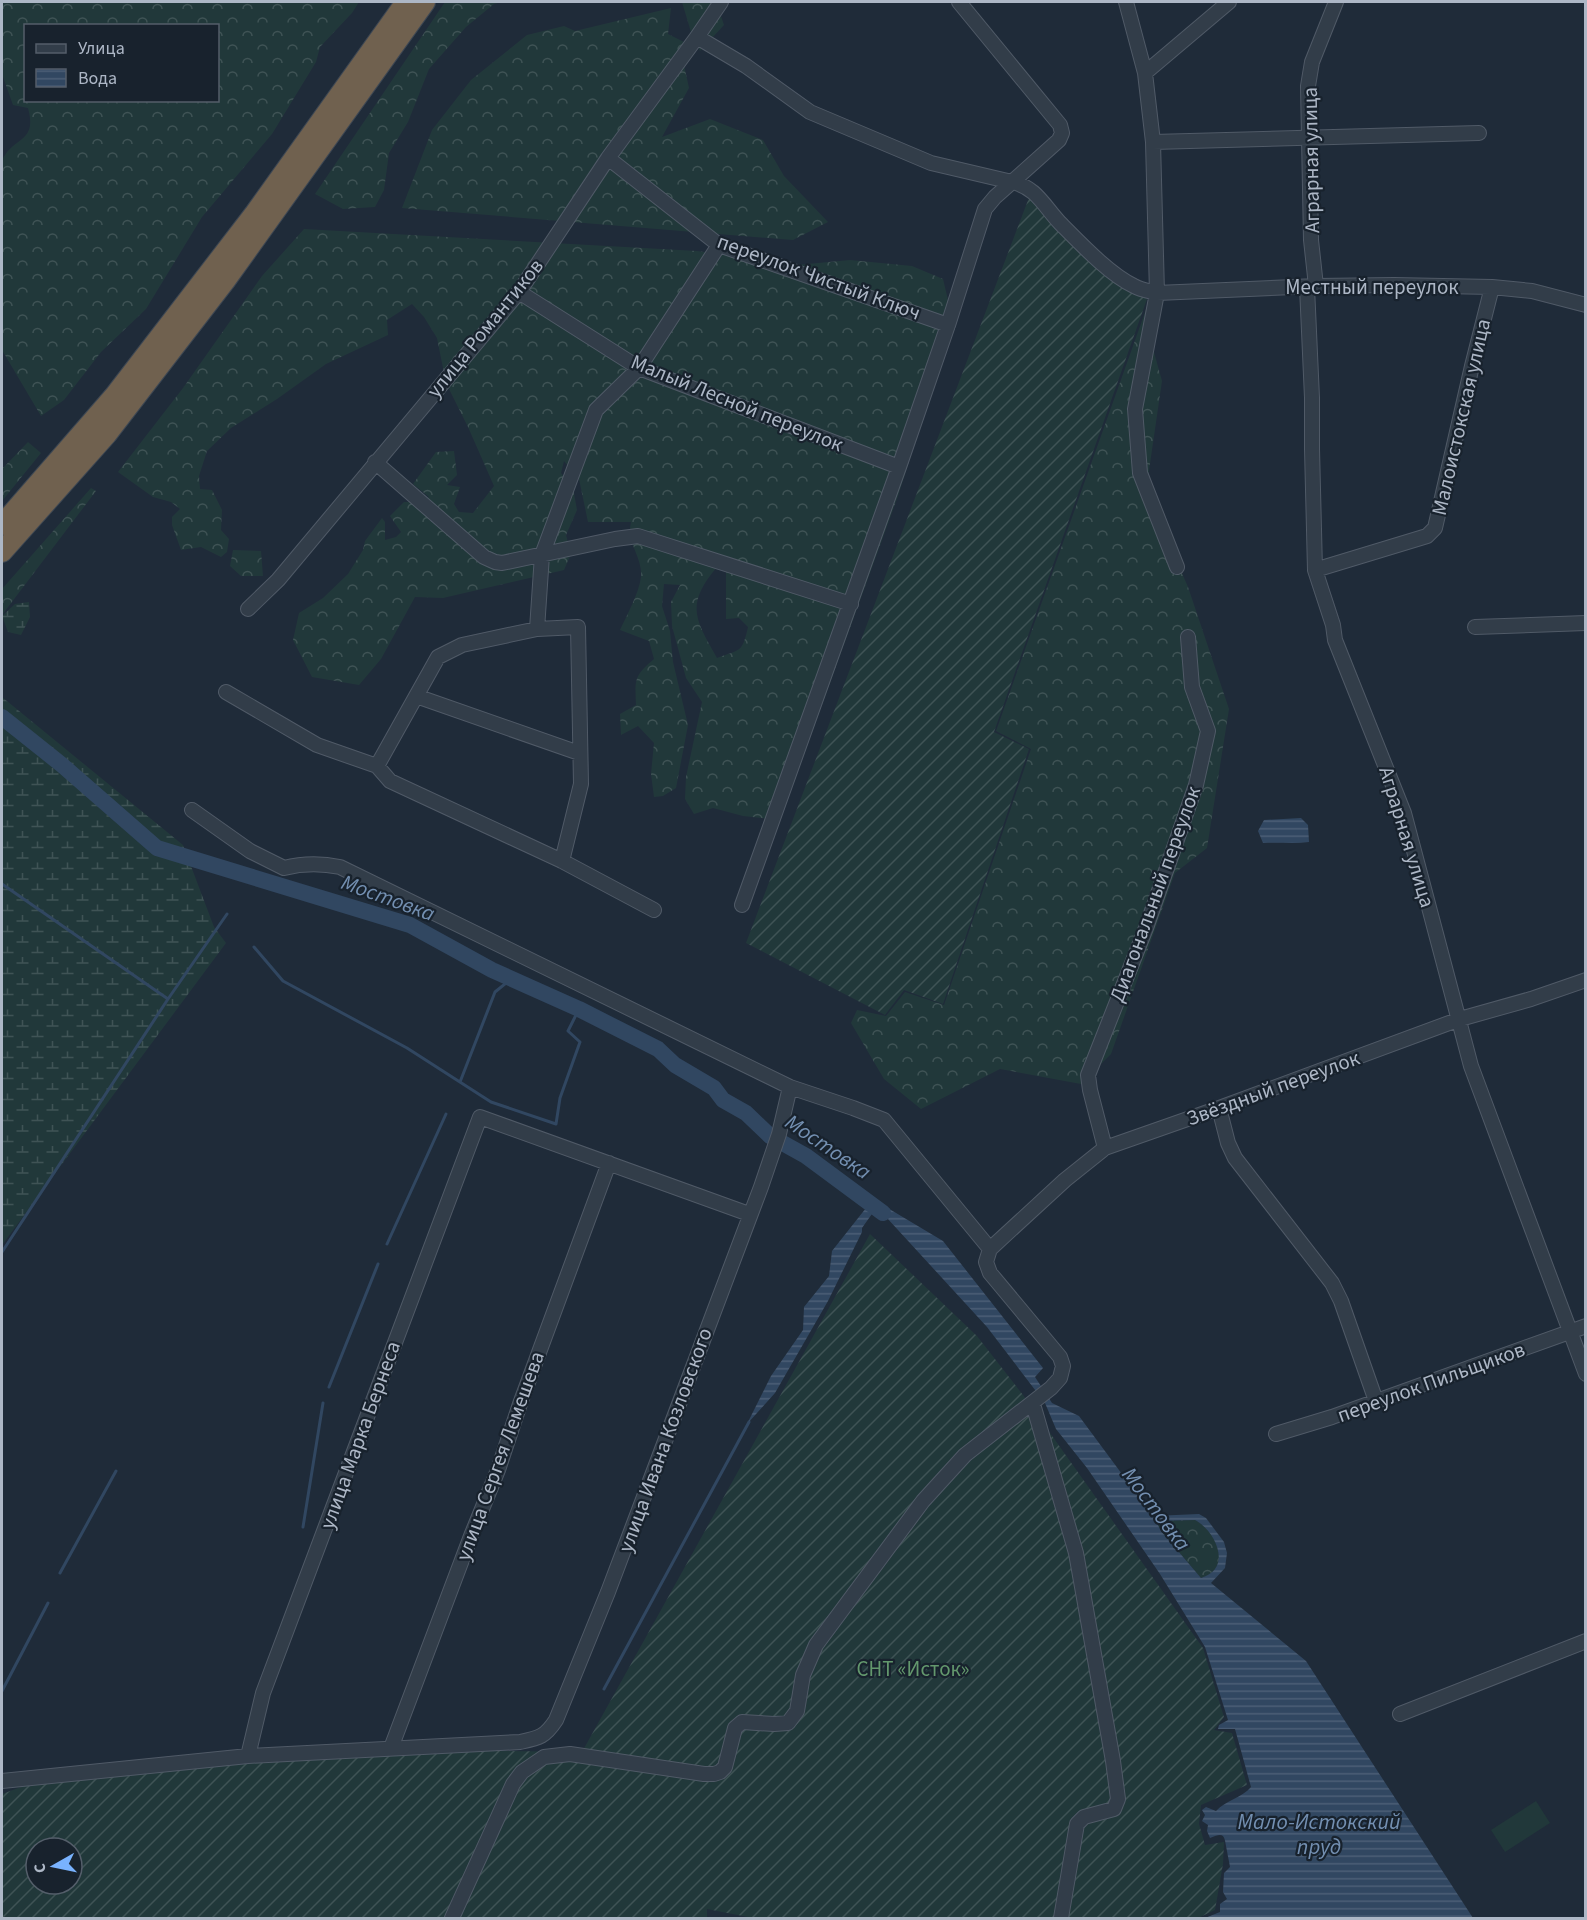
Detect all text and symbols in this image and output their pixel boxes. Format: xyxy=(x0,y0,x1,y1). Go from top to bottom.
legend xyxy=(24,24,219,102)
text: Улица xyxy=(78,36,125,61)
text: Вода xyxy=(78,66,117,91)
street label: Аграрная улица xyxy=(1295,87,1327,233)
street label: переулок Чистый Ключ xyxy=(713,226,925,328)
street label: улица Романтиков xyxy=(419,252,551,404)
street label: Местный переулок xyxy=(1285,272,1459,302)
street label: Малоистокская улица xyxy=(1424,316,1498,518)
street label: Малый Лесной переулок xyxy=(626,347,848,460)
street label: Аграрная улица xyxy=(1371,763,1443,911)
street label: Диагональный переулок xyxy=(1102,781,1208,1006)
water label: Мостовка xyxy=(337,866,440,930)
street label: Звёздный переулок xyxy=(1182,1043,1364,1133)
water label: Мостовка xyxy=(779,1106,878,1188)
street label: улица Ивана Козловского xyxy=(610,1324,720,1556)
street label: переулок Пильщиков xyxy=(1333,1334,1529,1430)
street label: улица Марка Бернеса xyxy=(312,1337,408,1533)
street label: улица Сергея Лемешева xyxy=(448,1347,552,1565)
water label: Мостовка xyxy=(1114,1460,1198,1558)
park label: СНТ «Исток» xyxy=(856,1654,970,1684)
water label: Мало-Истокский пруд xyxy=(1238,1806,1400,1863)
north arrow xyxy=(24,1836,84,1896)
text: С xyxy=(29,1862,52,1875)

